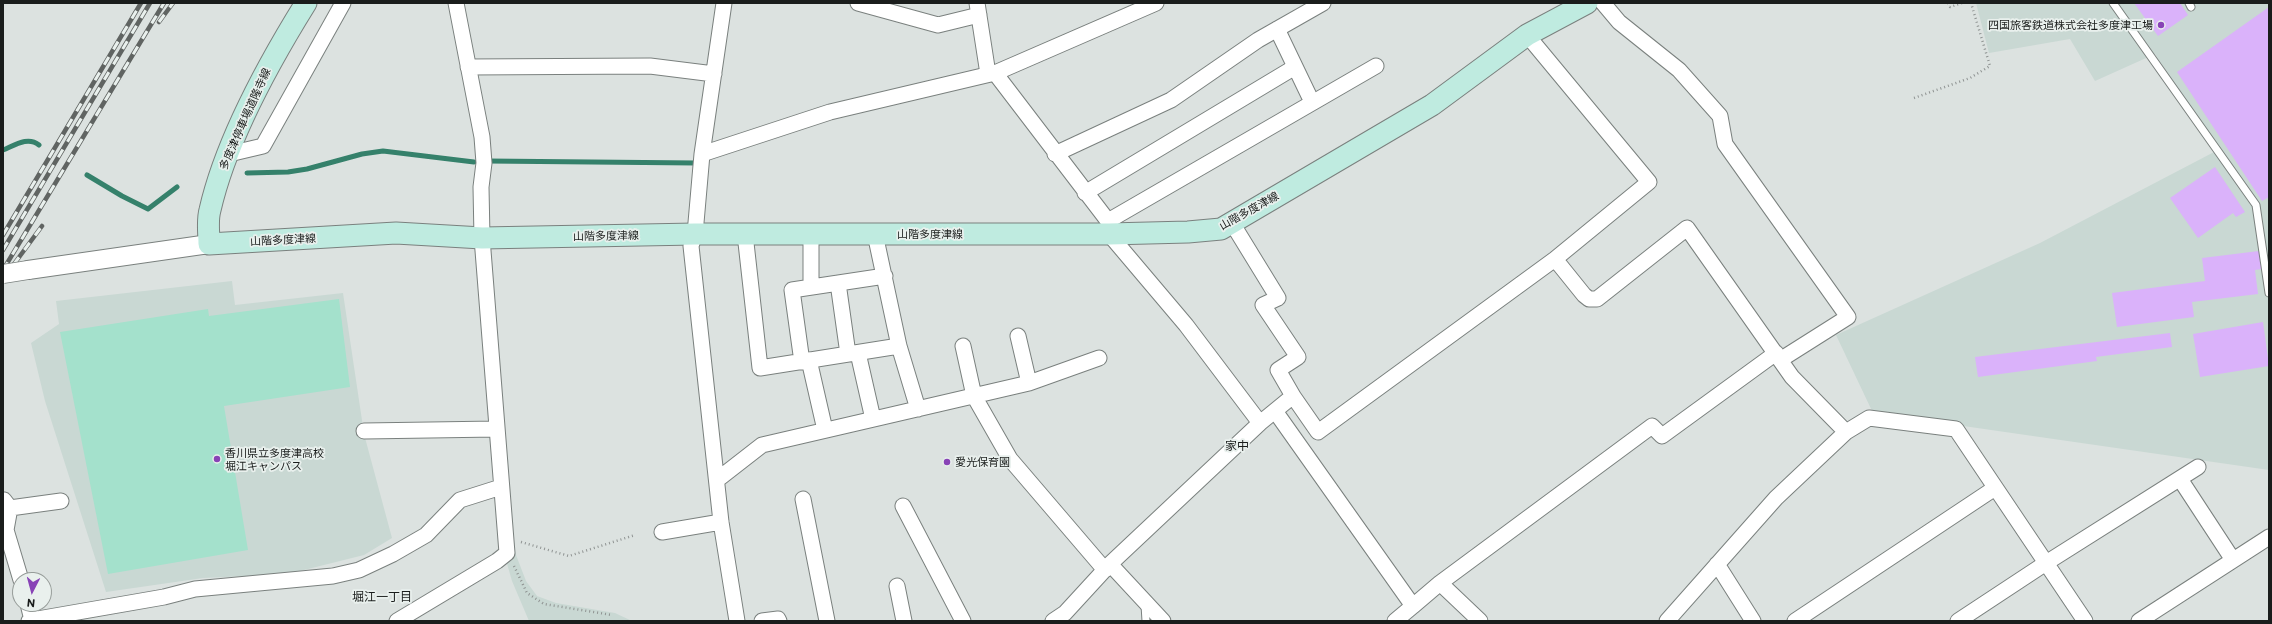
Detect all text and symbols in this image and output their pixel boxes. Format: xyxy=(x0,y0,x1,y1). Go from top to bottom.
place label: 四国旅客鉄道株式会社多度津工場 xyxy=(1988,18,2153,32)
marker: 四国旅客鉄道株式会社多度津工場 xyxy=(2156,20,2166,30)
street label: 多度津停車場道隆寺線 xyxy=(217,66,273,172)
street label: 山階多度津線 xyxy=(1217,189,1281,233)
street label: 山階多度津線 xyxy=(897,227,963,241)
street label: 山階多度津線 xyxy=(573,229,639,243)
street label: 山階多度津線 xyxy=(250,232,316,248)
district label: 家中 xyxy=(1225,439,1249,453)
place label: 香川県立多度津高校 堀江キャンパス xyxy=(225,446,324,472)
marker: 香川県立多度津高校 堀江キャンパス xyxy=(212,454,222,464)
place label: 愛光保育園 xyxy=(955,455,1010,469)
marker: 愛光保育園 xyxy=(942,457,952,467)
north arrow xyxy=(12,572,52,612)
district label: 堀江一丁目 xyxy=(352,590,412,604)
text: N xyxy=(26,597,36,610)

